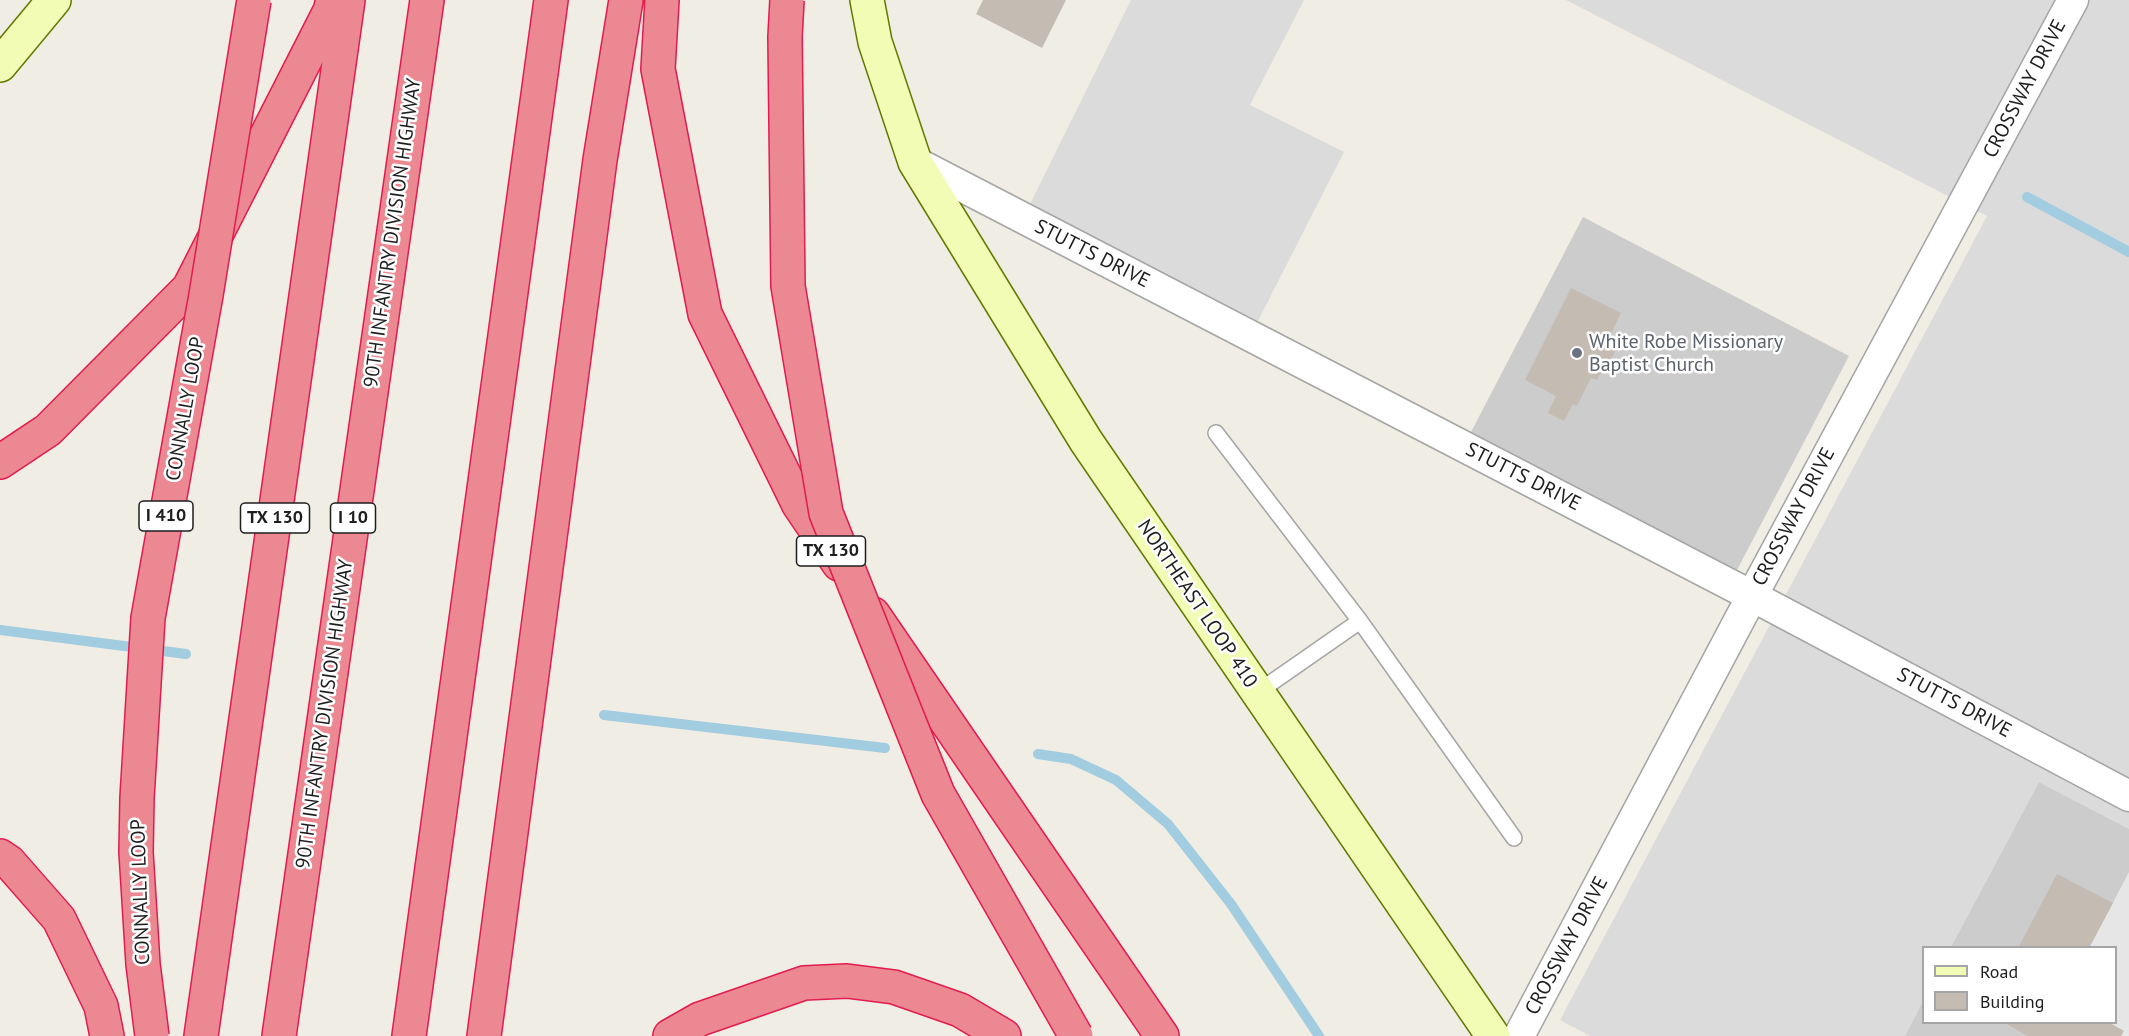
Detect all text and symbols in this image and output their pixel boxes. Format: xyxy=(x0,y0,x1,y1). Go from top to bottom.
street label: CROSSWAY DRIVE xyxy=(1978,16,2072,162)
street label: 90TH INFANTRY DIVISION HIGHWAY xyxy=(359,77,427,389)
street label: STUTTS DRIVE xyxy=(1030,215,1154,293)
place label: White Robe Missionary Baptist Church xyxy=(1589,330,1783,377)
street label: CONNALLY LOOP xyxy=(162,335,210,483)
marker: White Robe Missionary Baptist Church xyxy=(1570,346,1584,360)
street label: STUTTS DRIVE xyxy=(1461,438,1585,516)
street label: CROSSWAY DRIVE xyxy=(1747,444,1841,590)
road number: I 410 xyxy=(139,501,193,531)
road number: TX 130 xyxy=(240,503,310,533)
road number: I 10 xyxy=(330,503,376,533)
street label: NORTHEAST LOOP 410 xyxy=(1132,515,1262,693)
road number: TX 130 xyxy=(796,536,866,566)
street label: 90TH INFANTRY DIVISION HIGHWAY xyxy=(291,558,359,870)
street label: STUTTS DRIVE xyxy=(1893,663,2015,743)
street label: CONNALLY LOOP xyxy=(126,819,156,965)
street label: CROSSWAY DRIVE xyxy=(1520,873,1614,1019)
legend xyxy=(1922,946,2117,1024)
text: Road xyxy=(1980,960,2018,983)
text: Building xyxy=(1980,990,2044,1013)

